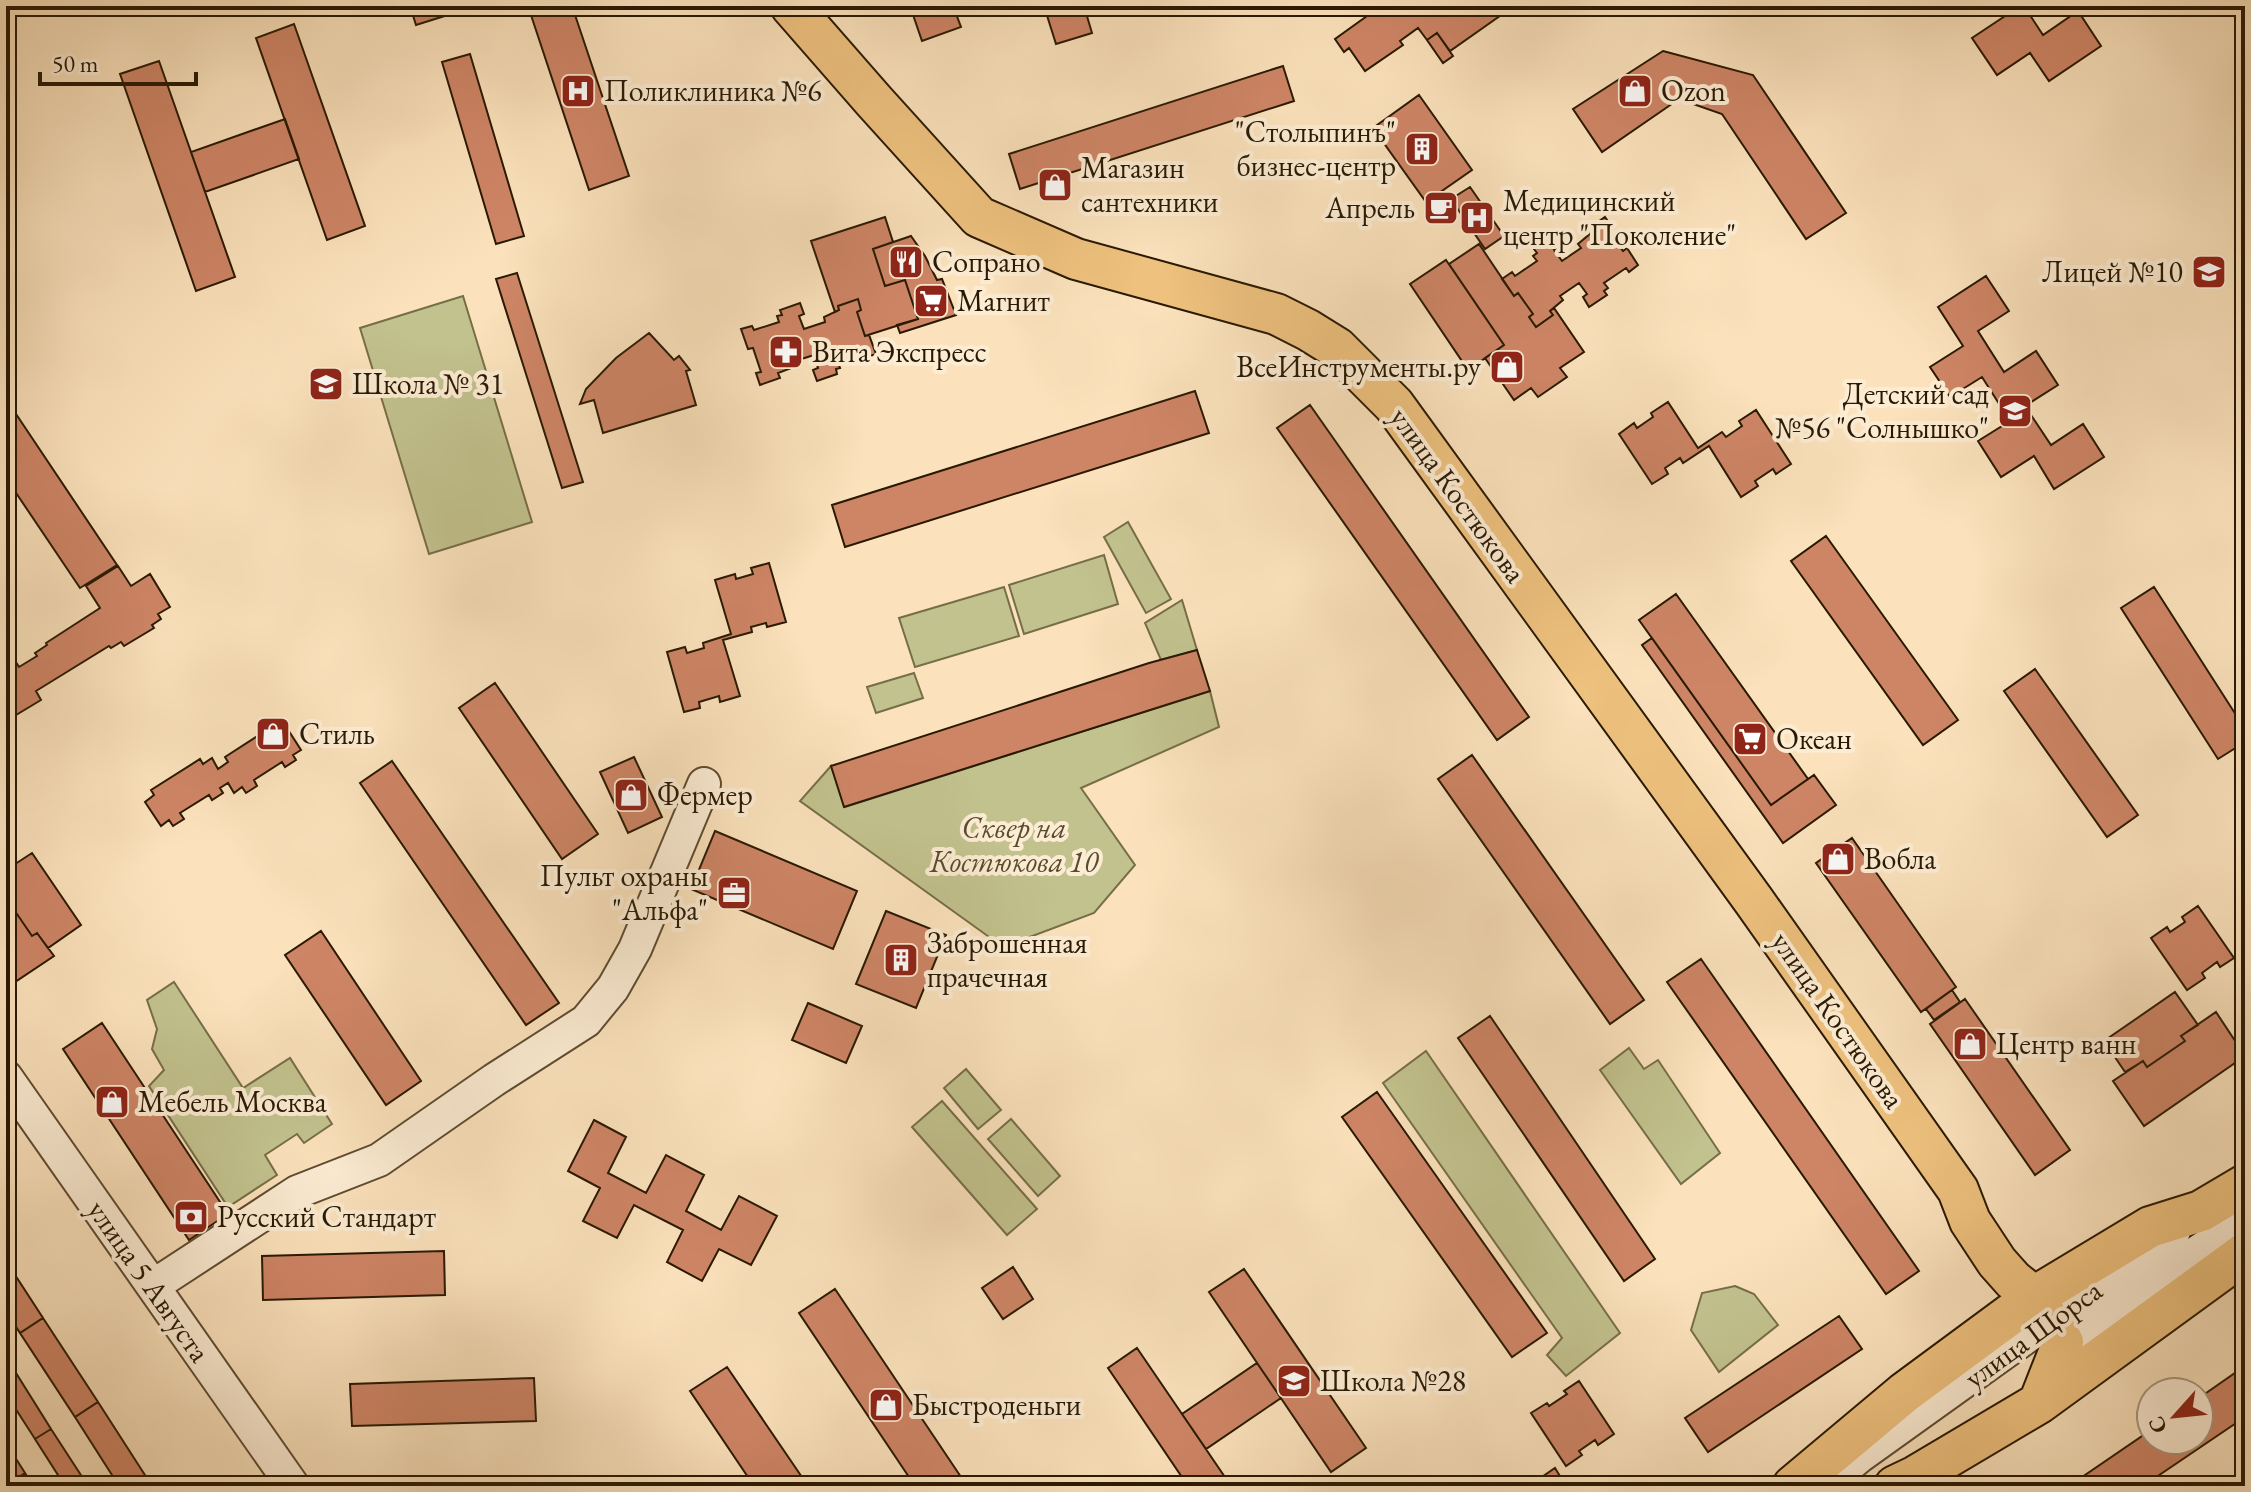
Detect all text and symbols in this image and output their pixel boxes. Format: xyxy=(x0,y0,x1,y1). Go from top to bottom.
scale bar xyxy=(40,36,196,86)
text: 50 m xyxy=(52,48,99,79)
place label: Поликлиника №6 xyxy=(604,71,822,110)
place label: Ozon xyxy=(1661,71,1726,110)
hospital icon: Поликлиника №6 xyxy=(559,72,597,110)
shop icon: Ozon xyxy=(1616,72,1654,110)
place label: "Столыпинъ" бизнес-центр xyxy=(1235,112,1396,185)
building icon: "Столыпинъ" бизнес-центр xyxy=(1403,130,1441,168)
place label: Магазин сантехники xyxy=(1081,148,1219,221)
shop icon: Магазин сантехники xyxy=(1036,166,1074,204)
place label: Медицинский центр "Поколение" xyxy=(1503,181,1736,254)
place label: Апрель xyxy=(1324,188,1415,227)
cafe icon: Апрель xyxy=(1422,189,1460,227)
hospital icon: Медицинский центр "Поколение" xyxy=(1458,199,1496,237)
place label: Сопрано xyxy=(932,242,1041,281)
restaurant icon: Сопрано xyxy=(887,243,925,281)
place label: Лицей №10 xyxy=(2042,252,2183,291)
school or university icon: Лицей №10 xyxy=(2190,253,2228,291)
place label: Магнит xyxy=(957,281,1050,320)
supermarket icon: Магнит xyxy=(912,282,950,320)
place label: Вита Экспресс xyxy=(812,332,987,371)
pharmacy icon: Вита Экспресс xyxy=(767,333,805,371)
place label: ВсеИнструменты.ру xyxy=(1236,347,1482,386)
shop icon: ВсеИнструменты.ру xyxy=(1488,348,1526,386)
place label: Школа № 31 xyxy=(352,364,504,403)
school or university icon: Школа № 31 xyxy=(307,365,345,403)
place label: Детский сад №56 "Солнышко" xyxy=(1775,374,1989,447)
school or university icon: Детский сад №56 "Солнышко" xyxy=(1996,392,2034,430)
street label: улица Костюкова xyxy=(1382,399,1535,590)
place label: Стиль xyxy=(299,714,375,753)
shop icon: Стиль xyxy=(254,715,292,753)
place label: Океан xyxy=(1776,719,1852,758)
supermarket icon: Океан xyxy=(1731,720,1769,758)
place label: Фермер xyxy=(657,775,753,814)
shop icon: Фермер xyxy=(612,776,650,814)
park label: Сквер на Костюкова 10 xyxy=(929,808,1100,881)
place label: Вобла xyxy=(1864,839,1936,878)
shop icon: Вобла xyxy=(1819,840,1857,878)
place label: Пульт охраны "Альфа" xyxy=(540,856,708,929)
office icon: Пульт охраны "Альфа" xyxy=(715,874,753,912)
place label: Заброшенная прачечная xyxy=(927,923,1088,996)
street label: улица Костюкова xyxy=(1763,923,1914,1116)
building icon: Заброшенная прачечная xyxy=(882,941,920,979)
place label: Центр ванн xyxy=(1996,1024,2136,1063)
shop icon: Центр ванн xyxy=(1951,1025,1989,1063)
place label: Мебель Москва xyxy=(138,1082,327,1121)
shop icon: Мебель Москва xyxy=(93,1083,131,1121)
street label: улица 5 Августа xyxy=(79,1192,220,1370)
place label: Русский Стандарт xyxy=(217,1197,436,1236)
bank icon: Русский Стандарт xyxy=(172,1198,210,1236)
street label: улица Щорса xyxy=(1956,1270,2109,1397)
place label: Школа №28 xyxy=(1320,1361,1466,1400)
school or university icon: Школа №28 xyxy=(1275,1362,1313,1400)
north arrow xyxy=(2135,1376,2215,1456)
place label: Быстроденьги xyxy=(912,1385,1081,1424)
shop icon: Быстроденьги xyxy=(867,1386,905,1424)
text: С xyxy=(2141,1411,2174,1438)

